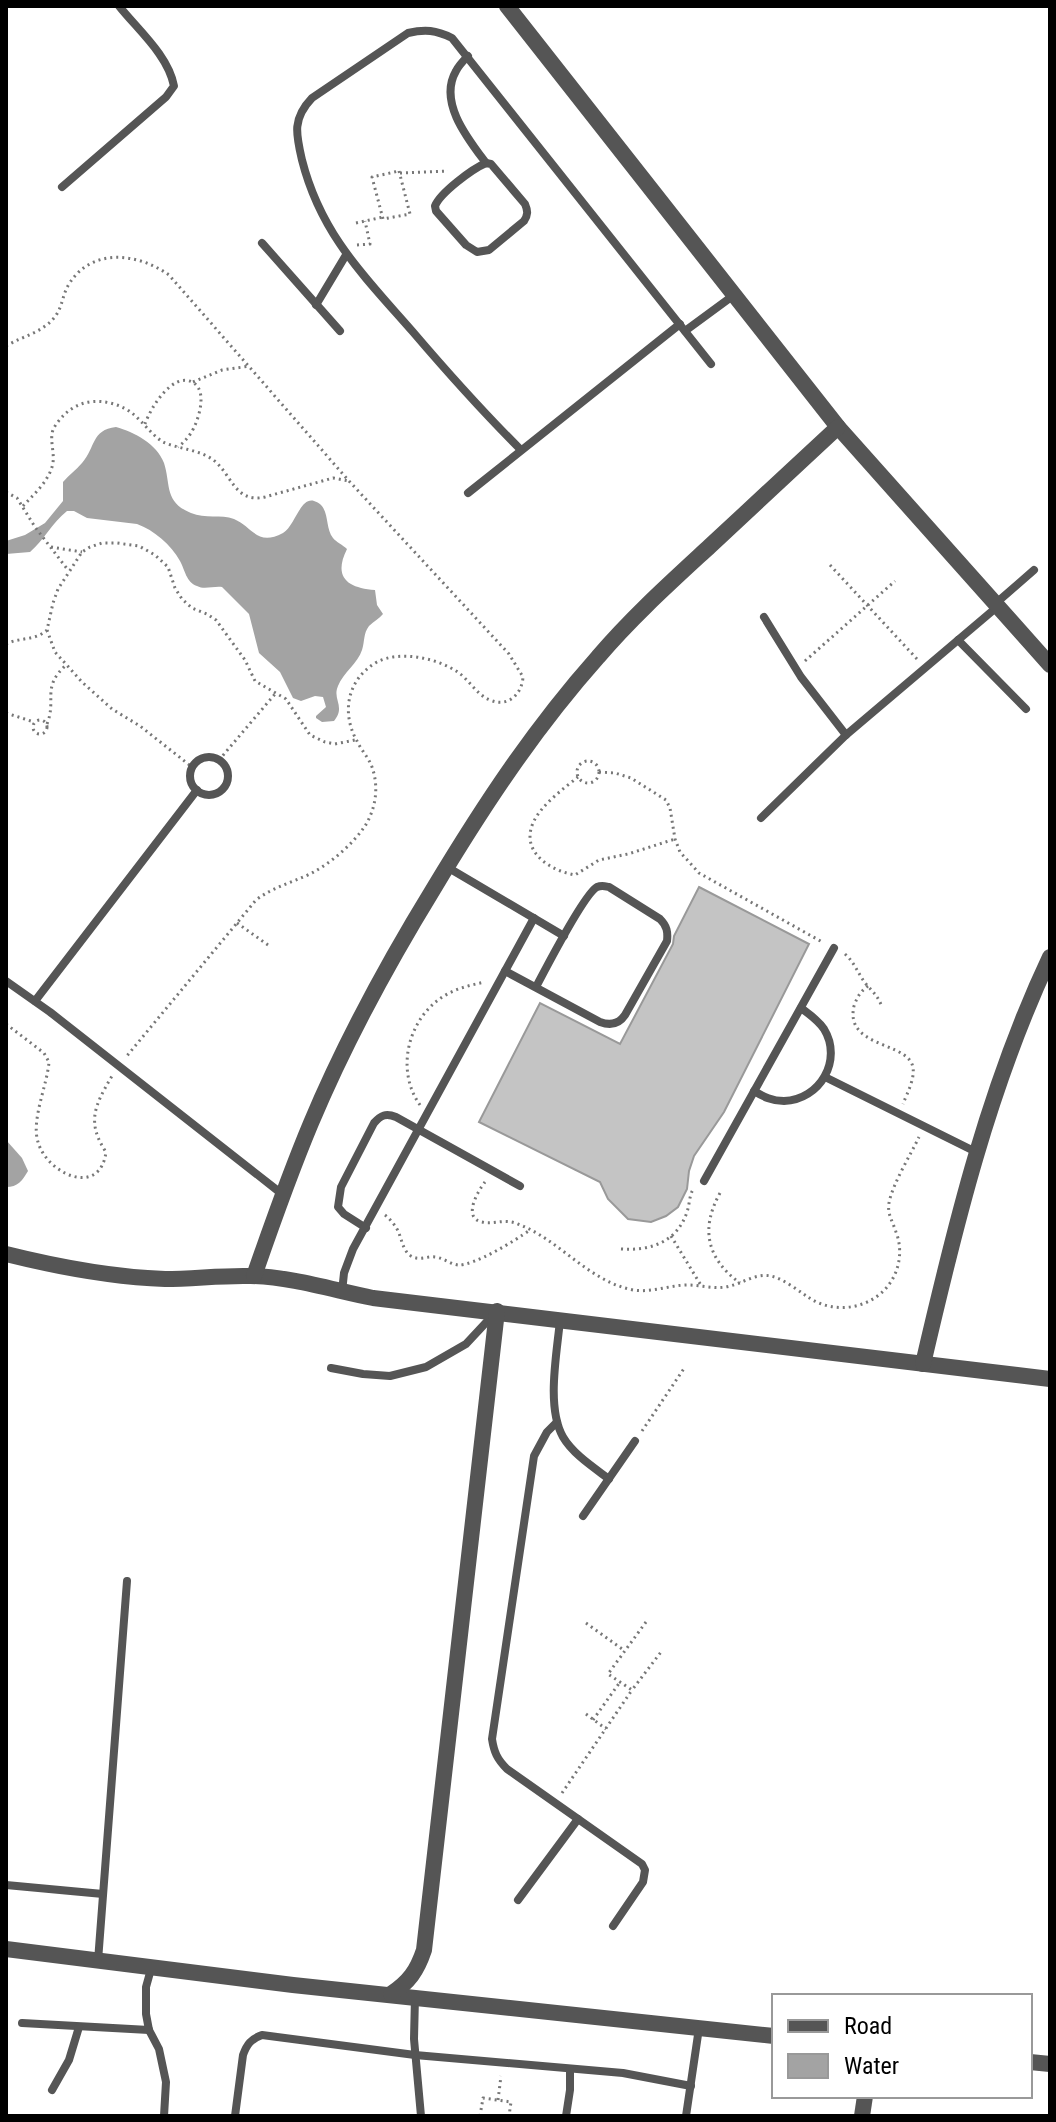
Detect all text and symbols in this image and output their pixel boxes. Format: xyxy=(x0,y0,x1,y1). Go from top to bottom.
legend xyxy=(772,1994,1032,2098)
text: Road xyxy=(844,2012,892,2040)
text: Water xyxy=(844,2052,899,2080)

